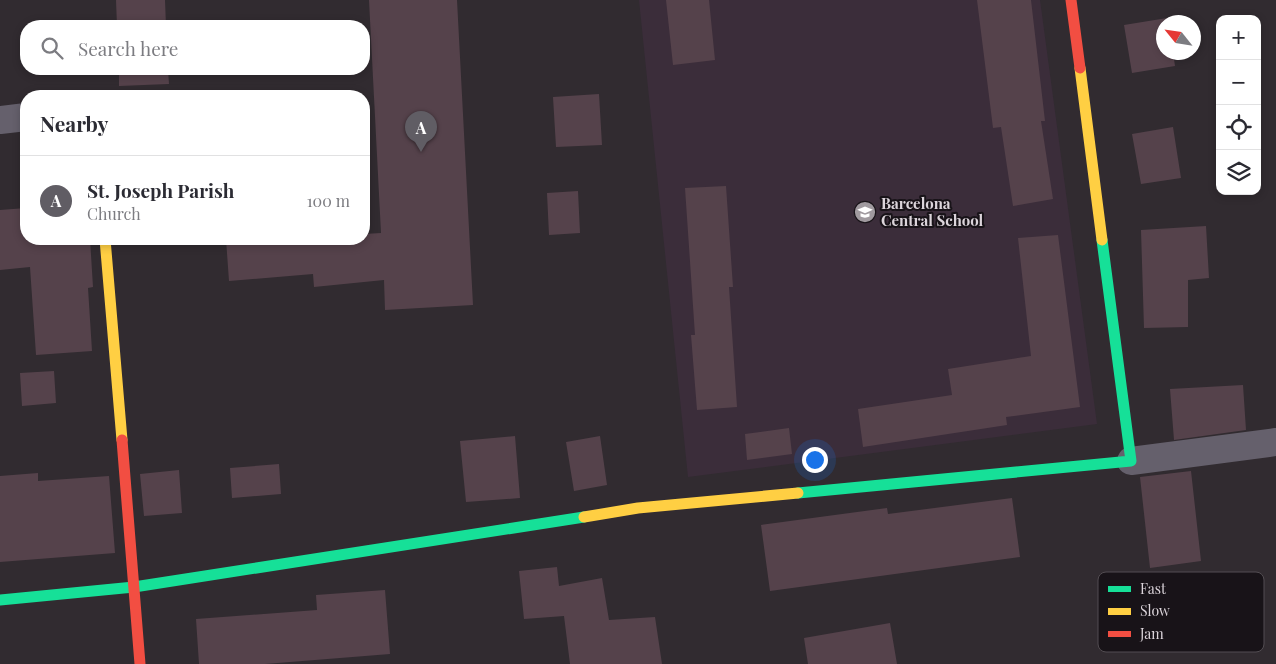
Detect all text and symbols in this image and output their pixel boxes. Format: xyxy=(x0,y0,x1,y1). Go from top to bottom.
north arrow xyxy=(1156,15,1201,60)
map controls xyxy=(1216,15,1261,195)
button: + xyxy=(1216,15,1261,60)
search box xyxy=(20,20,370,75)
icon: search xyxy=(38,34,66,62)
text: Search here xyxy=(78,35,178,61)
button: − xyxy=(1216,60,1261,105)
button: locate xyxy=(1216,105,1261,150)
text: Nearby xyxy=(40,109,109,137)
pin: A xyxy=(405,111,437,152)
button: layers xyxy=(1216,150,1261,195)
text: St. Joseph Parish xyxy=(87,177,234,203)
text: A xyxy=(51,190,61,211)
text: 100 m xyxy=(307,190,350,211)
place label: Barcelona Central School xyxy=(881,193,984,230)
school or university icon: Barcelona Central School xyxy=(853,200,877,224)
text: Church xyxy=(87,203,141,224)
your location xyxy=(802,447,828,473)
legend xyxy=(1098,572,1264,652)
text: Fast xyxy=(1140,579,1167,598)
text: Slow xyxy=(1140,601,1170,620)
text: Jam xyxy=(1139,624,1164,643)

